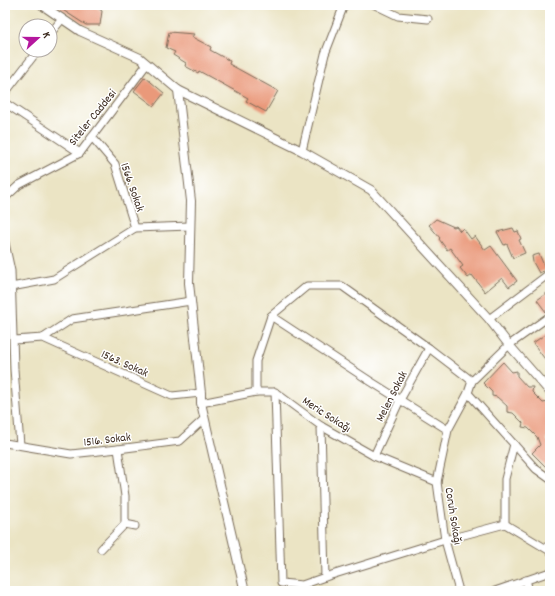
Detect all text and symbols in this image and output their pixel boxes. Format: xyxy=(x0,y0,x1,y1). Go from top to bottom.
north arrow xyxy=(18,18,58,58)
text: K xyxy=(37,30,54,40)
street label: Siteler Caddesi xyxy=(65,86,121,150)
street label: 1566. Sokak xyxy=(115,161,148,214)
street label: 1563. Sokak xyxy=(98,346,151,382)
street label: Melen Sokak xyxy=(372,368,412,425)
street label: Meric Sokağı xyxy=(298,393,354,437)
street label: 1516. Sokak xyxy=(83,429,132,452)
street label: Coruh Sokağı xyxy=(440,486,465,546)

